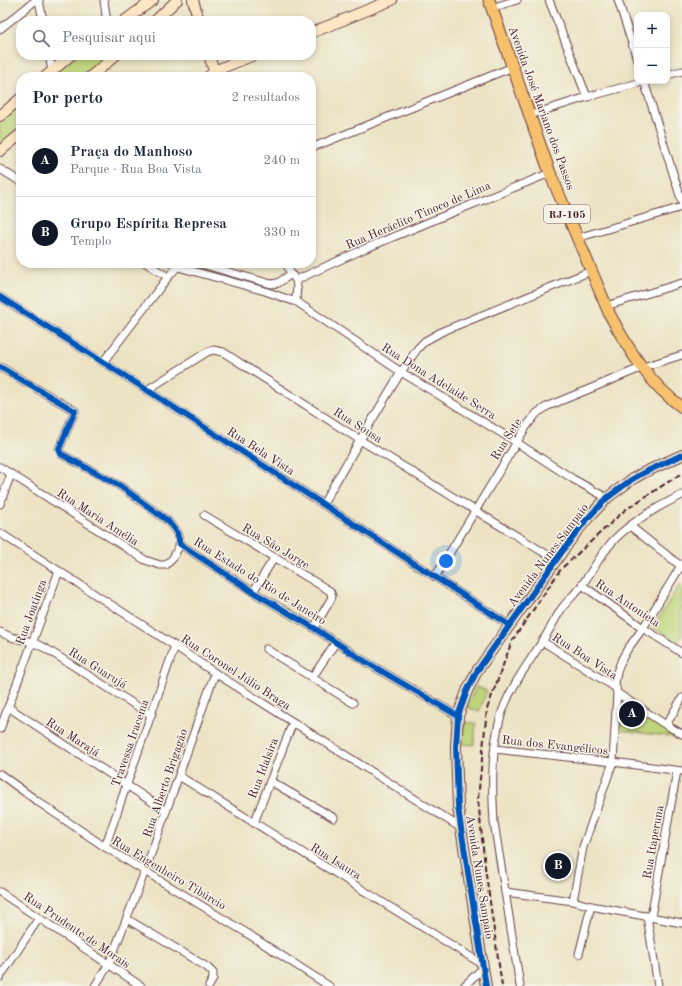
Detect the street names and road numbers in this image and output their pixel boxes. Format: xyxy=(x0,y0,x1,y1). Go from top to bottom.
street label: Avenida José Mariano dos Passos xyxy=(506,25,576,192)
street label: Rua Heráclito Tinoco de Lima xyxy=(344,180,493,252)
road number: RJ-105 xyxy=(544,205,590,223)
street label: Rua Dona Adelaide Serra xyxy=(379,342,498,422)
street label: Rua Sousa xyxy=(331,406,384,446)
street label: Rua Sete xyxy=(489,416,525,463)
street label: Rua Bela Vista xyxy=(225,426,296,478)
street label: Rua Maria Amélia xyxy=(55,487,140,549)
street label: Avenida Nunes Sampaio xyxy=(506,502,591,609)
street label: Rua São Jorge xyxy=(240,522,312,572)
street label: Rua Estado do Rio de Janeiro xyxy=(191,536,328,628)
street label: Rua Joatinga xyxy=(15,578,49,647)
street label: Rua Antonieta xyxy=(593,578,662,630)
street label: Rua Boa Vista xyxy=(550,631,619,682)
street label: Rua Coronel Júlio Braga xyxy=(179,633,292,713)
street label: Rua Guarujá xyxy=(66,646,129,692)
street label: Travessa Iracema xyxy=(110,698,152,789)
street label: Rua Marajá xyxy=(44,716,101,759)
street label: Rua Alberto Brigagão xyxy=(142,727,190,839)
street label: Rua dos Evangélicos xyxy=(501,734,609,758)
street label: Rua Idalsira xyxy=(247,736,281,800)
street label: Rua Itaperuna xyxy=(642,804,666,880)
street label: Avenida Nunes Sampaio xyxy=(463,814,495,940)
street label: Rua Engenheiro Tibúrcio xyxy=(109,835,228,913)
street label: Rua Isaura xyxy=(308,842,363,882)
street label: Rua Prudente de Morais xyxy=(21,891,132,971)

